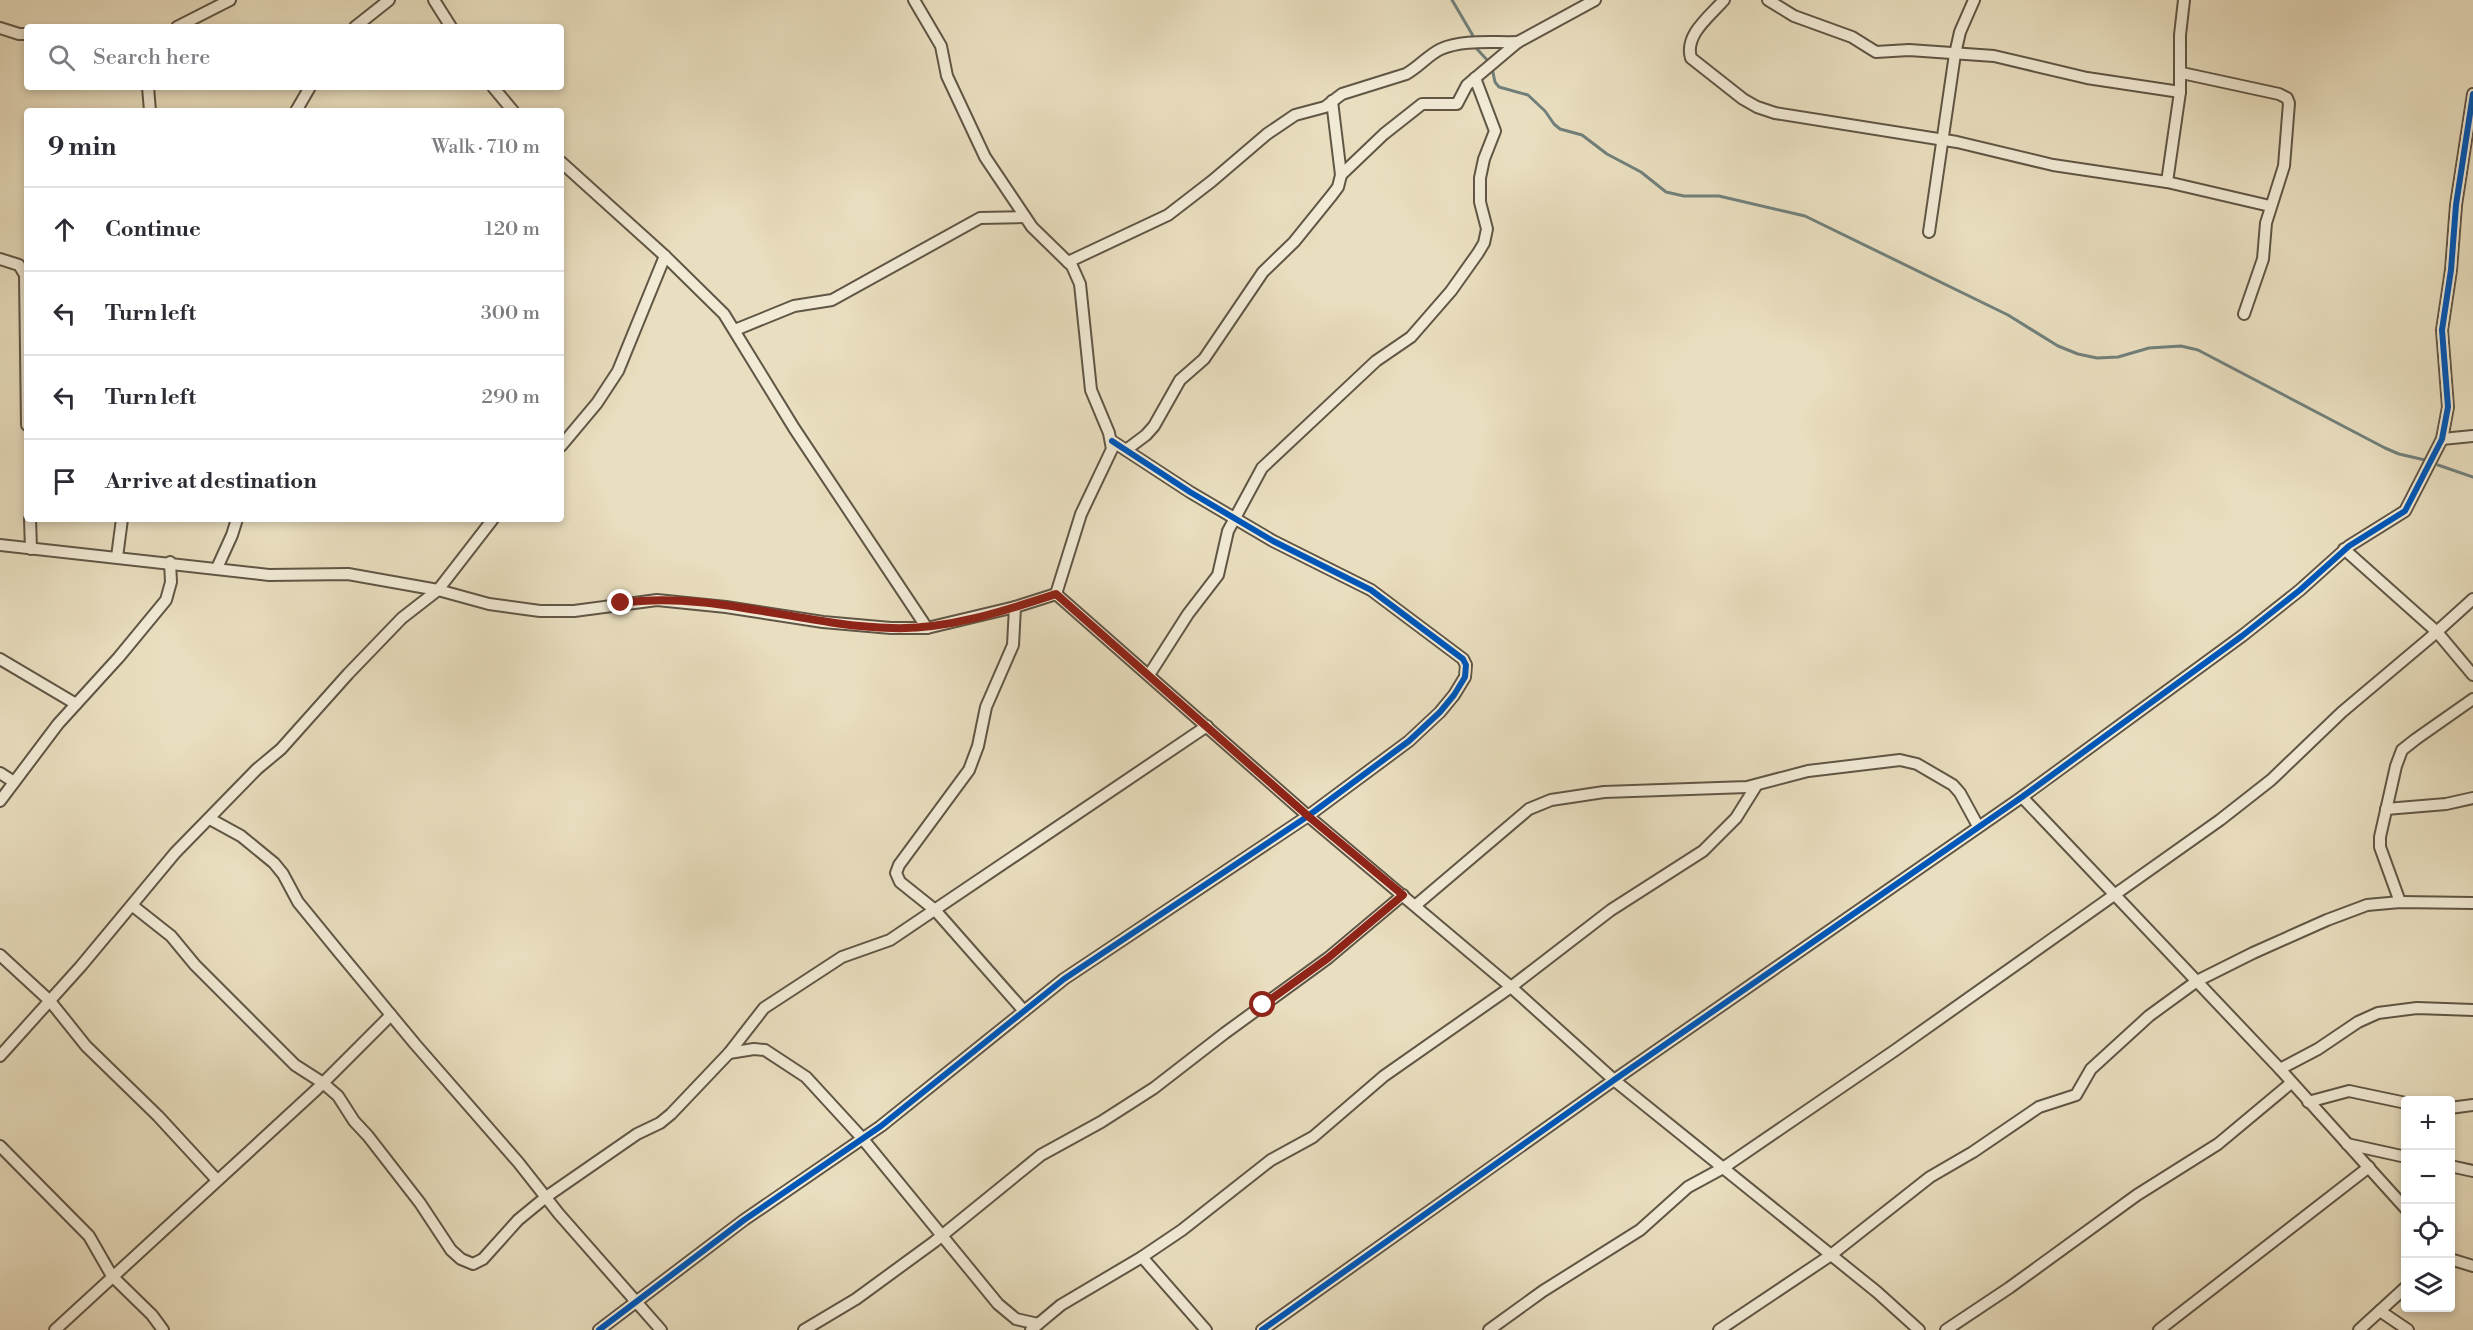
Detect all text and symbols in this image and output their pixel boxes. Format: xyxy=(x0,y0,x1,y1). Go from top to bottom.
search box xyxy=(24,24,564,90)
icon: search xyxy=(45,41,78,74)
text: Search here xyxy=(93,44,210,71)
text: 9 min xyxy=(48,131,116,163)
text: Walk · 710 m xyxy=(431,135,540,160)
icon: ahead xyxy=(48,213,81,246)
text: Continue xyxy=(105,216,201,243)
text: 120 m xyxy=(485,217,540,242)
icon: left xyxy=(48,297,81,330)
text: Turn left xyxy=(105,300,196,327)
text: 300 m xyxy=(481,301,540,326)
icon: left xyxy=(48,381,81,414)
text: Turn left xyxy=(105,384,196,411)
text: 290 m xyxy=(482,385,540,410)
icon: arrive xyxy=(48,465,81,498)
text: Arrive at destination xyxy=(105,468,317,495)
route end xyxy=(607,589,633,615)
route start xyxy=(1249,991,1275,1017)
map controls xyxy=(2401,1096,2455,1312)
button: + xyxy=(2401,1096,2455,1150)
button: − xyxy=(2401,1150,2455,1204)
button: locate xyxy=(2401,1204,2455,1258)
button: layers xyxy=(2401,1258,2455,1312)

